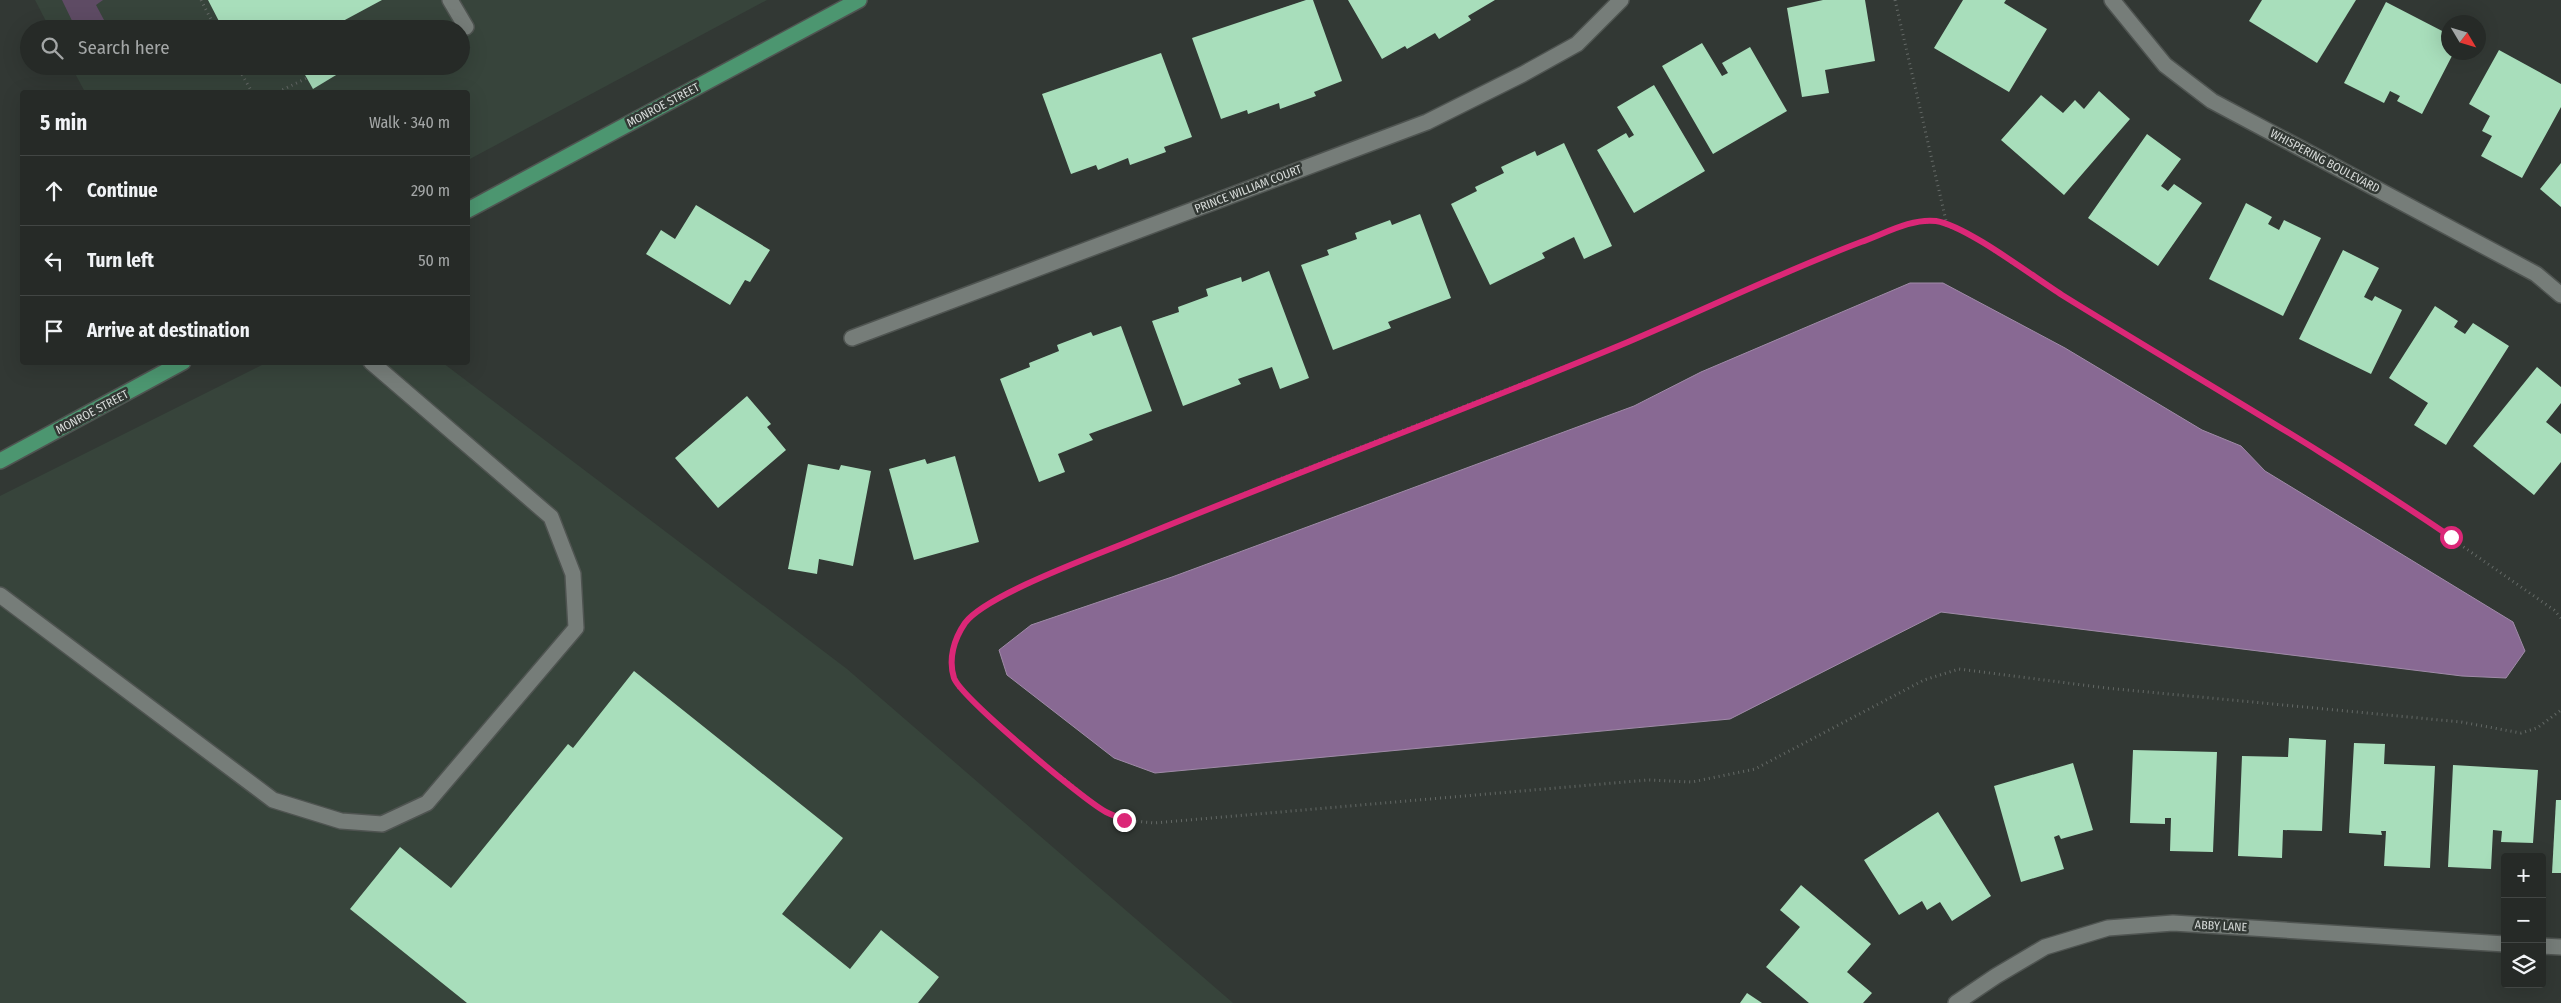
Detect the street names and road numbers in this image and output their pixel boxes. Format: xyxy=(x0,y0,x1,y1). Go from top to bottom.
street label: MONROE STREET xyxy=(624,80,702,130)
street label: WHISPERING BOULEVARD xyxy=(2268,126,2382,196)
street label: PRINCE WILLIAM COURT xyxy=(1192,162,1304,216)
street label: MONROE STREET xyxy=(53,387,131,437)
street label: ABBY LANE xyxy=(2194,918,2248,934)

